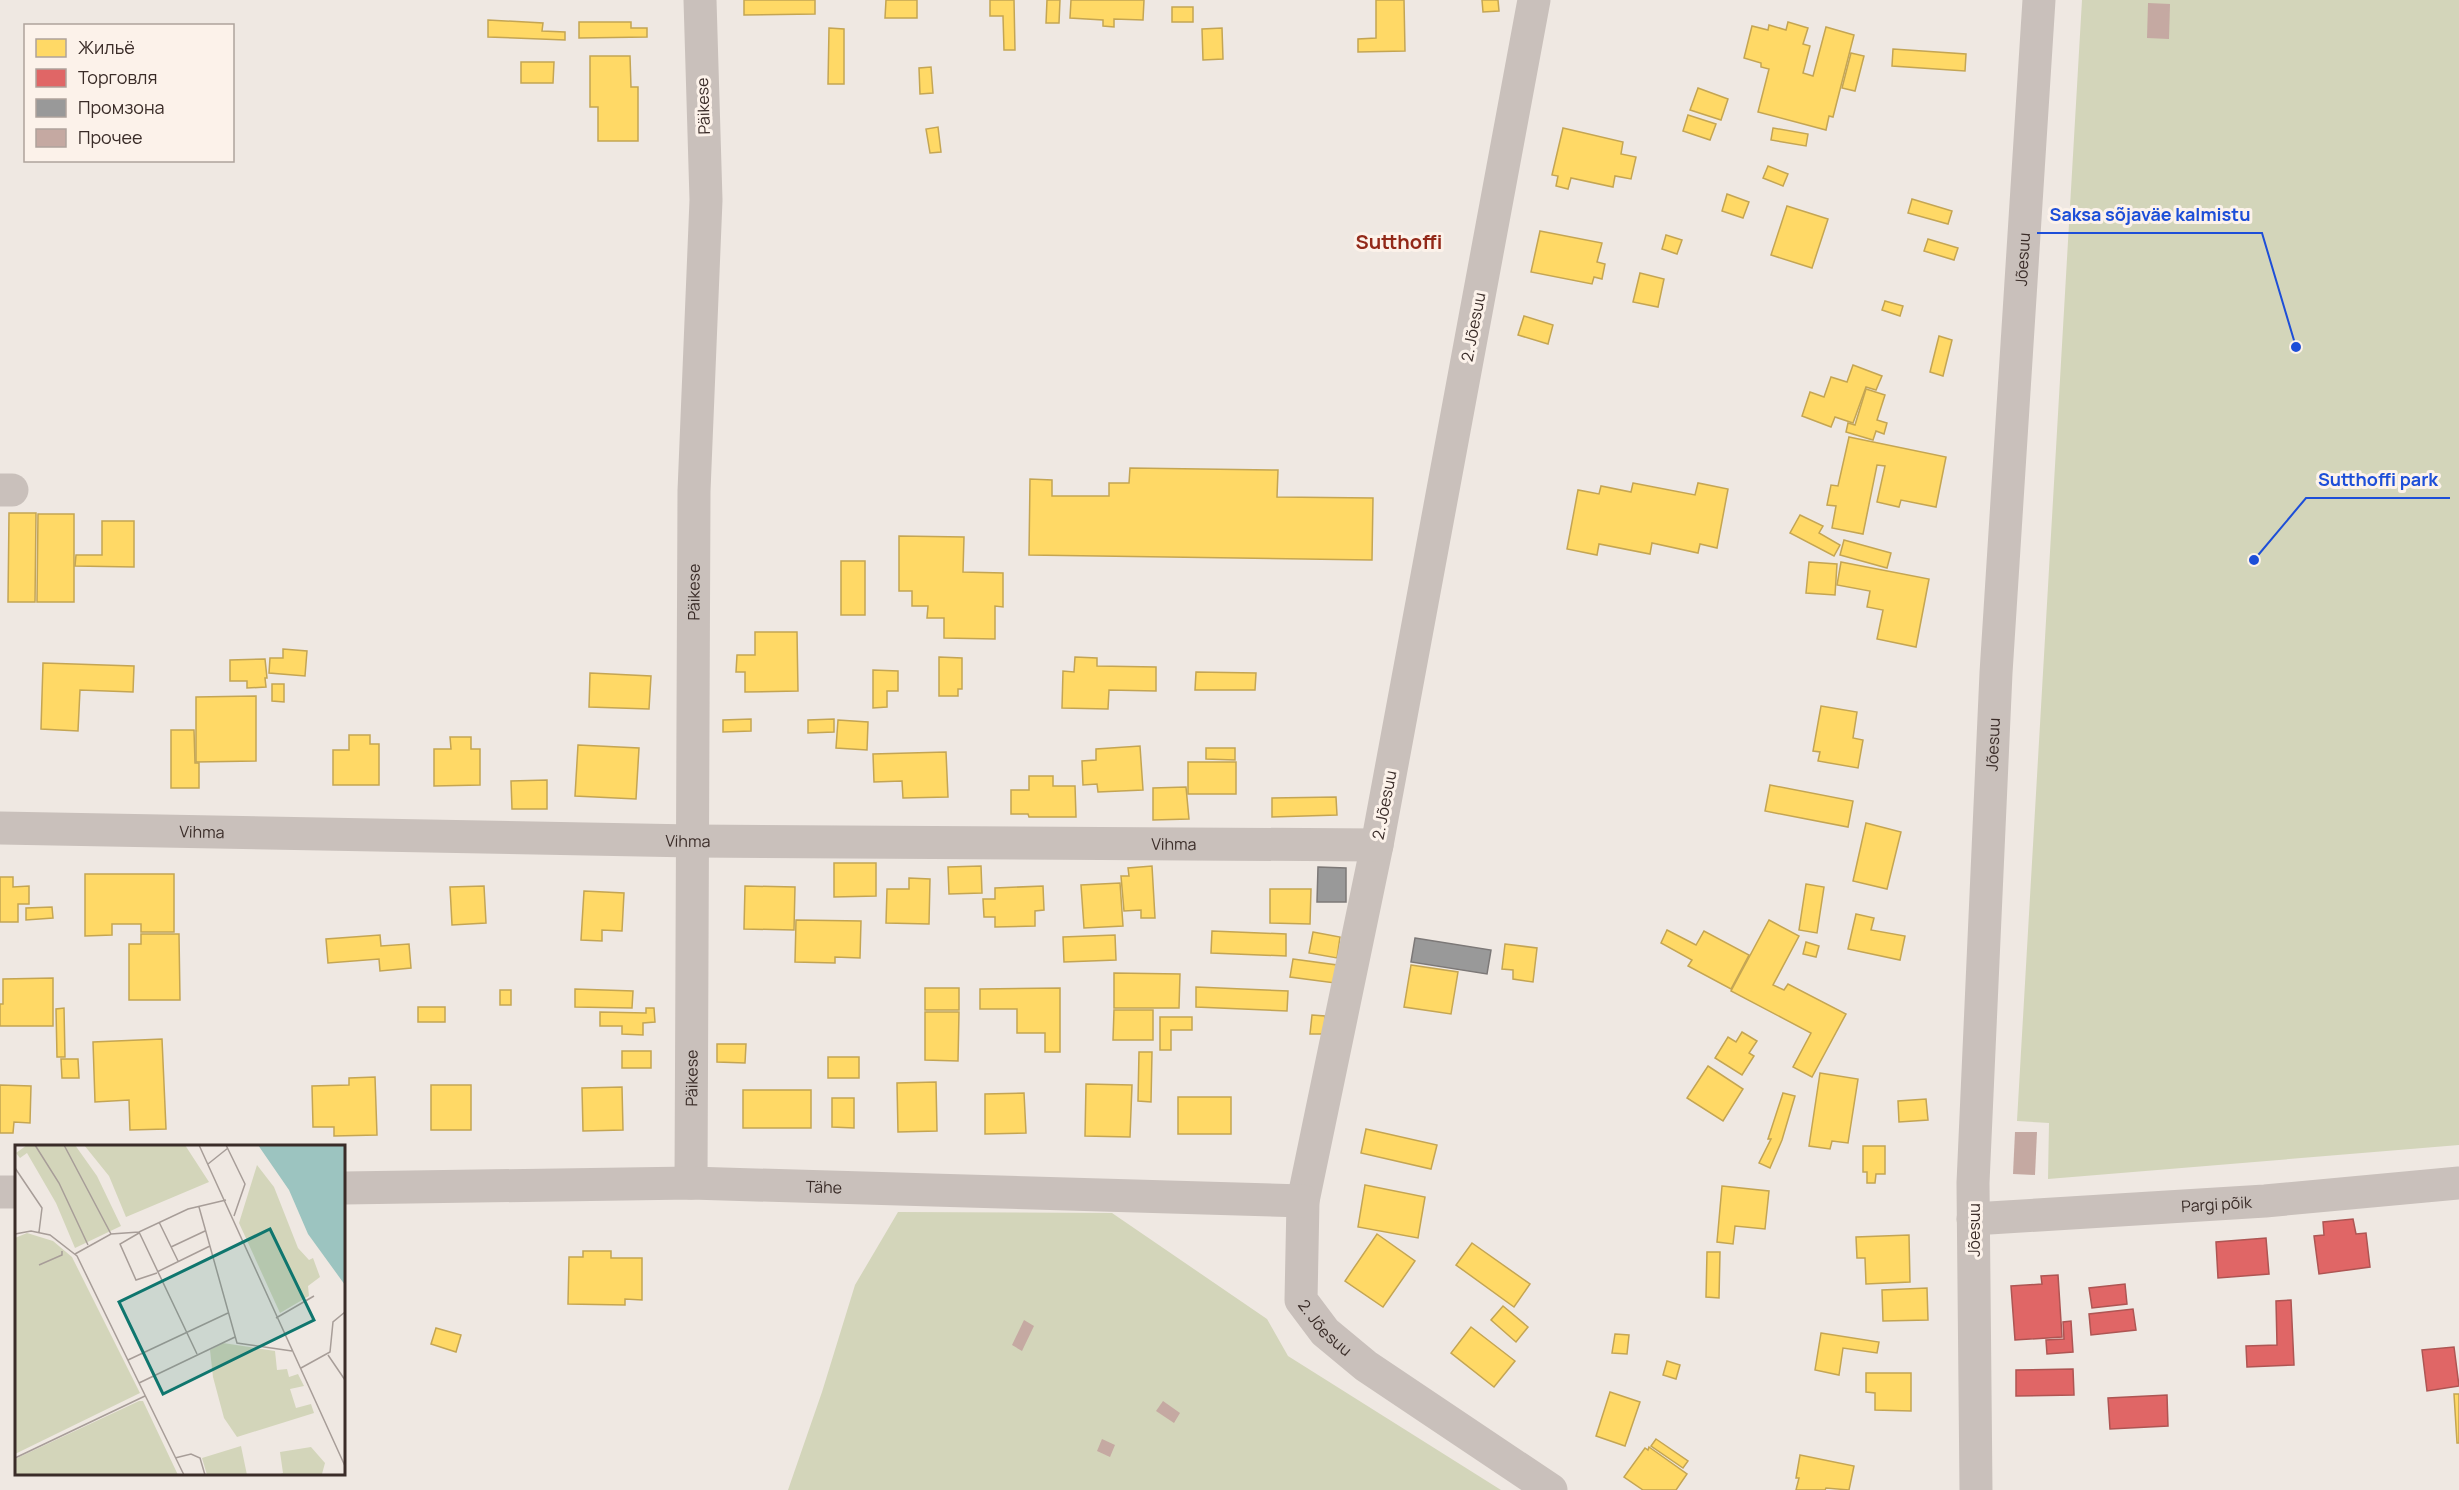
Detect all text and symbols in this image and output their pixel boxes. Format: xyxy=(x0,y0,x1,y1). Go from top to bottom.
legend xyxy=(24,24,234,162)
text: Жильё xyxy=(78,35,135,59)
text: Торговля xyxy=(78,65,157,89)
street label: Päikese xyxy=(691,77,715,135)
text: Промзона xyxy=(78,95,165,119)
text: Прочее xyxy=(78,125,143,149)
callout: Saksa sõjaväe kalmistu xyxy=(2037,197,2262,233)
text: Saksa sõjaväe kalmistu xyxy=(2050,202,2250,226)
district label: Sutthoffi xyxy=(1356,228,1442,255)
street label: Jõesuu xyxy=(2010,232,2035,287)
street label: 2. Jõesuu xyxy=(1456,291,1490,363)
callout: Sutthoffi park xyxy=(2306,462,2450,498)
text: Sutthoffi park xyxy=(2318,467,2439,491)
street label: Päikese xyxy=(682,564,705,620)
street label: Jõesuu xyxy=(1981,717,2005,772)
street label: 2. Jõesuu xyxy=(1367,769,1401,841)
street label: Vihma xyxy=(179,820,225,843)
street label: Vihma xyxy=(665,829,710,852)
street label: Vihma xyxy=(1151,833,1196,855)
street label: Päikese xyxy=(680,1050,703,1106)
inset map xyxy=(15,1145,345,1475)
street label: Tähe xyxy=(805,1175,842,1198)
street label: Pargi põik xyxy=(2181,1191,2254,1217)
street label: Jõesuu xyxy=(1963,1203,1985,1257)
street label: 2. Jõesuu xyxy=(1293,1295,1357,1361)

